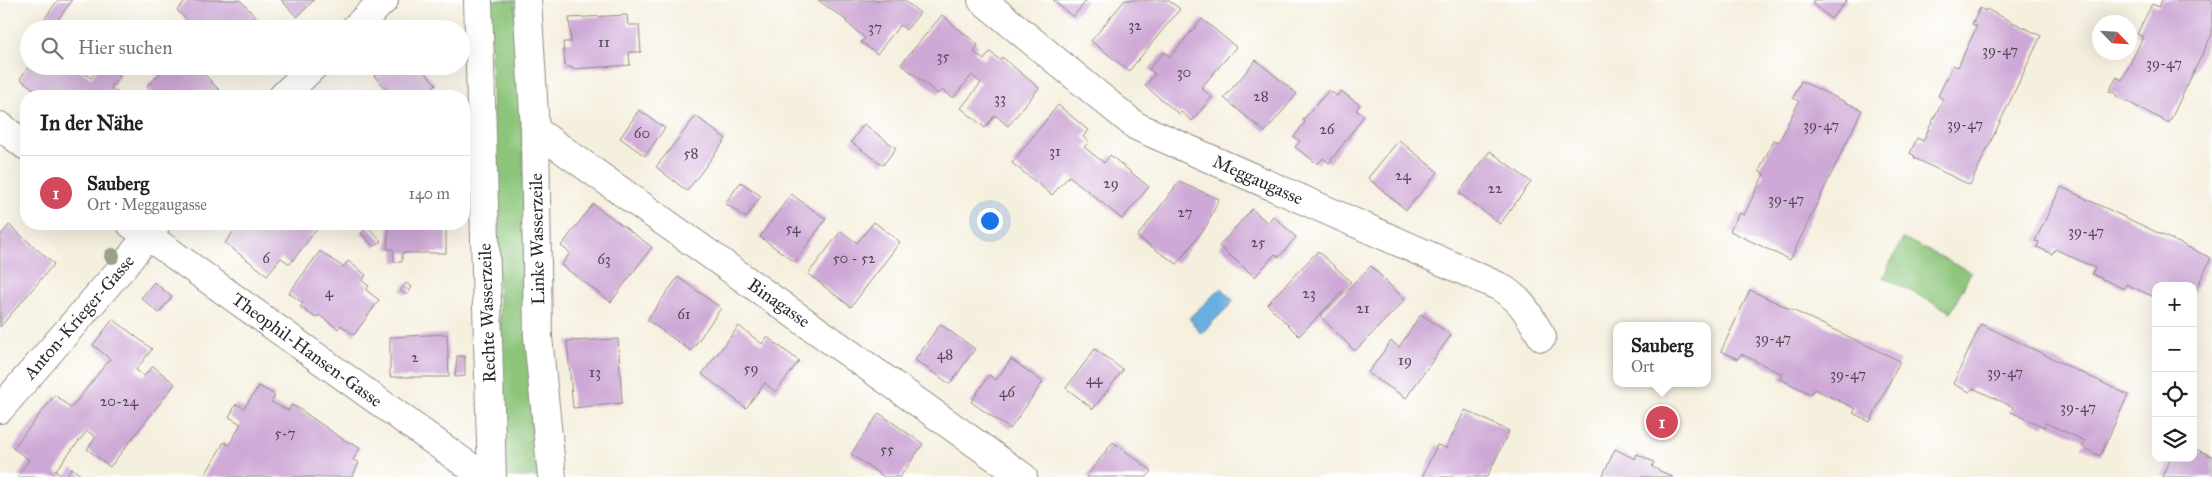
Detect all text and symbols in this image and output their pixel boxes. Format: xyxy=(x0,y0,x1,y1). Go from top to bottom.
north arrow xyxy=(2092,15,2137,60)
house number: 32 xyxy=(1128,16,1142,34)
house number: 37 xyxy=(868,18,882,36)
search box xyxy=(20,20,470,75)
house number: 11 xyxy=(598,33,610,51)
icon: search xyxy=(38,34,66,62)
text: Hier suchen xyxy=(78,36,172,59)
house number: 39-47 xyxy=(1982,41,2018,59)
house number: 35 xyxy=(937,47,950,65)
house number: 39-47 xyxy=(2146,54,2182,72)
house number: 30 xyxy=(1177,63,1191,81)
house number: 28 xyxy=(1253,87,1269,105)
house number: 33 xyxy=(994,89,1006,107)
text: In der Nähe xyxy=(40,110,143,136)
house number: 39-47 xyxy=(1947,115,1983,133)
house number: 39-47 xyxy=(1803,116,1839,134)
house number: 26 xyxy=(1319,120,1336,138)
house number: 60 xyxy=(634,124,650,142)
house number: 31 xyxy=(1049,142,1061,160)
house number: 58 xyxy=(684,144,698,162)
street label: Meggaugasse xyxy=(1209,150,1307,211)
house number: 24 xyxy=(1395,166,1412,184)
text: Sauberg xyxy=(87,172,149,195)
street label: Linke Wasserzeile xyxy=(525,173,549,305)
house number: 29 xyxy=(1103,174,1119,192)
house number: 22 xyxy=(1488,179,1503,197)
text: 1 xyxy=(53,184,59,203)
text: 140 m xyxy=(409,184,450,203)
house number: 39-47 xyxy=(1768,190,1804,208)
text: Ort · Meggaugasse xyxy=(87,195,207,214)
house number: 27 xyxy=(1178,203,1193,221)
your location xyxy=(977,208,1003,234)
house number: 54 xyxy=(786,219,801,237)
house number: 39-47 xyxy=(2068,222,2104,240)
house number: 25 xyxy=(1251,233,1265,251)
street label: Rechte Wasserzeile xyxy=(474,243,500,383)
house number: 6 xyxy=(262,249,271,267)
house number: 50 - 52 xyxy=(833,249,876,267)
street label: Anton-Krieger-Gasse xyxy=(18,250,140,385)
house number: 63 xyxy=(597,250,611,268)
street label: Binagasse xyxy=(743,274,814,333)
map controls xyxy=(2152,282,2197,462)
button: + xyxy=(2152,282,2197,327)
house number: 4 xyxy=(325,283,334,301)
house number: 23 xyxy=(1302,284,1316,302)
street label: Theophil-Hansen-Gasse xyxy=(227,288,387,412)
house number: 21 xyxy=(1356,299,1370,317)
house number: 61 xyxy=(677,305,691,323)
popup xyxy=(1613,322,1711,387)
button: − xyxy=(2152,327,2197,372)
house number: 39-47 xyxy=(1755,329,1791,347)
text: Sauberg xyxy=(1631,334,1693,357)
house number: 48 xyxy=(937,345,953,363)
house number: 2 xyxy=(411,348,419,366)
house number: 19 xyxy=(1398,351,1412,369)
text: Ort xyxy=(1631,357,1655,376)
house number: 59 xyxy=(743,359,759,377)
house number: 13 xyxy=(589,363,601,381)
house number: 39-47 xyxy=(1987,363,2023,381)
house number: 39-47 xyxy=(1830,365,1866,383)
house number: 44 xyxy=(1086,370,1103,388)
button: locate xyxy=(2152,372,2197,417)
house number: 46 xyxy=(999,383,1016,401)
house number: 20-24 xyxy=(100,392,139,410)
house number: 39-47 xyxy=(2060,398,2096,416)
pin: 1 xyxy=(1646,403,1678,441)
button: layers xyxy=(2152,417,2197,462)
house number: 5-7 xyxy=(274,424,296,442)
house number: 55 xyxy=(880,440,894,458)

